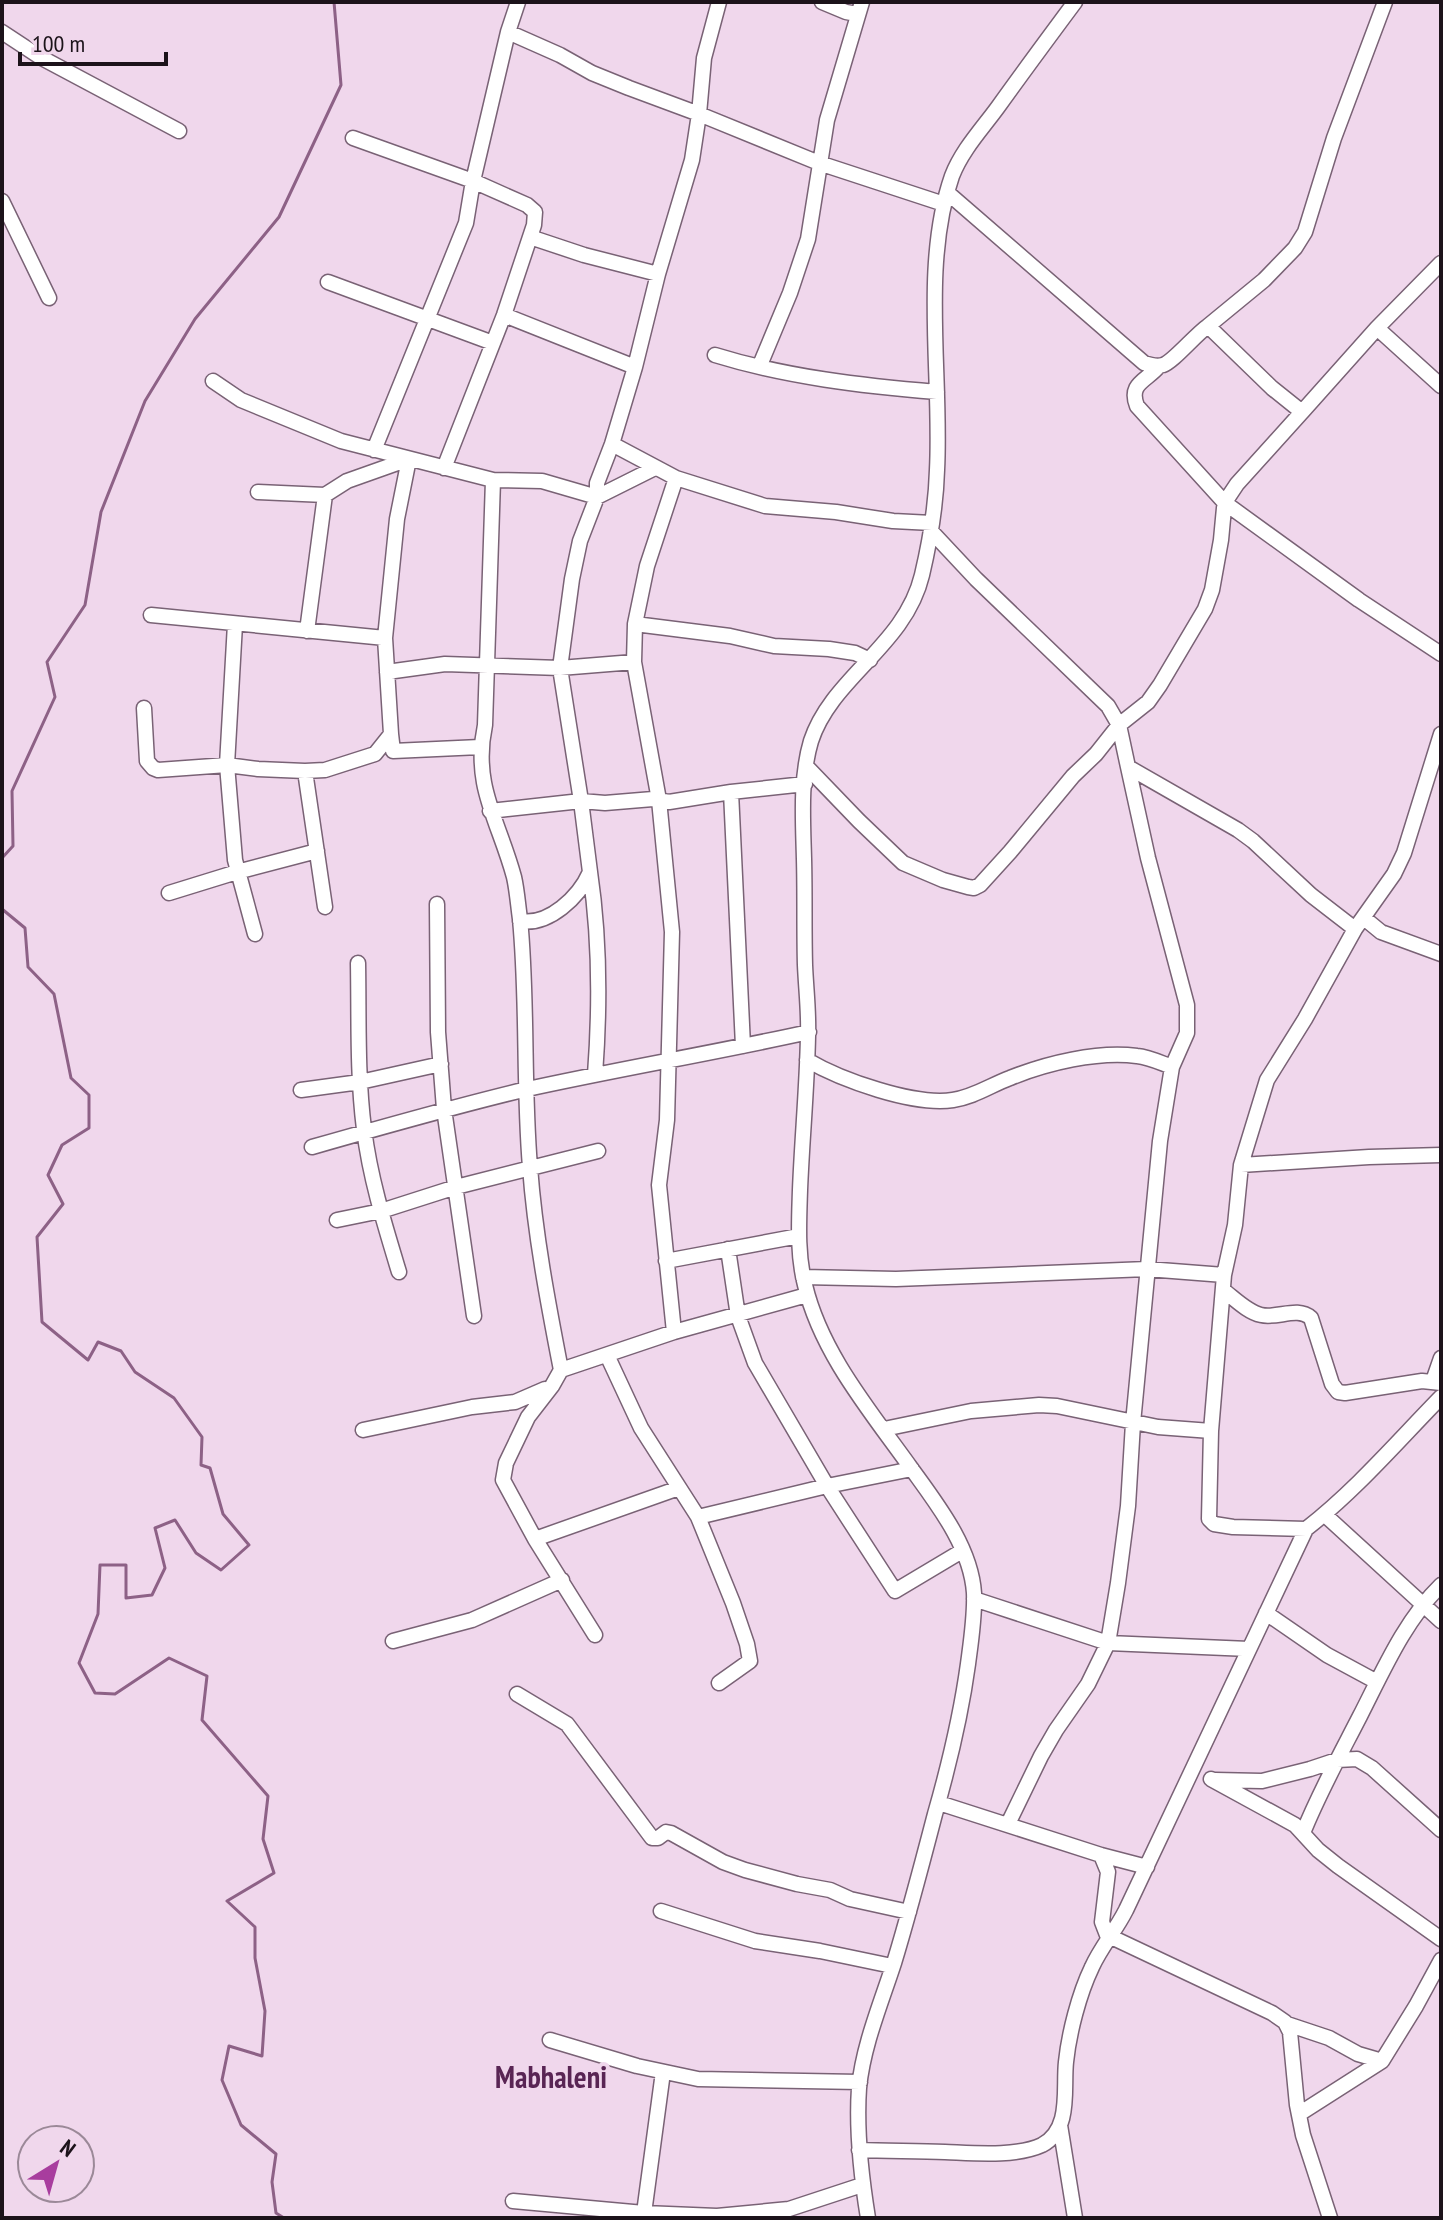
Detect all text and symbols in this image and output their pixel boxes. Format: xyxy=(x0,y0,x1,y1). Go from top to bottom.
scale bar xyxy=(20,16,166,66)
text: 100 m xyxy=(32,28,85,59)
district label: Mabhaleni xyxy=(495,2057,607,2096)
north arrow xyxy=(16,2124,96,2204)
text: N xyxy=(55,2133,81,2163)

